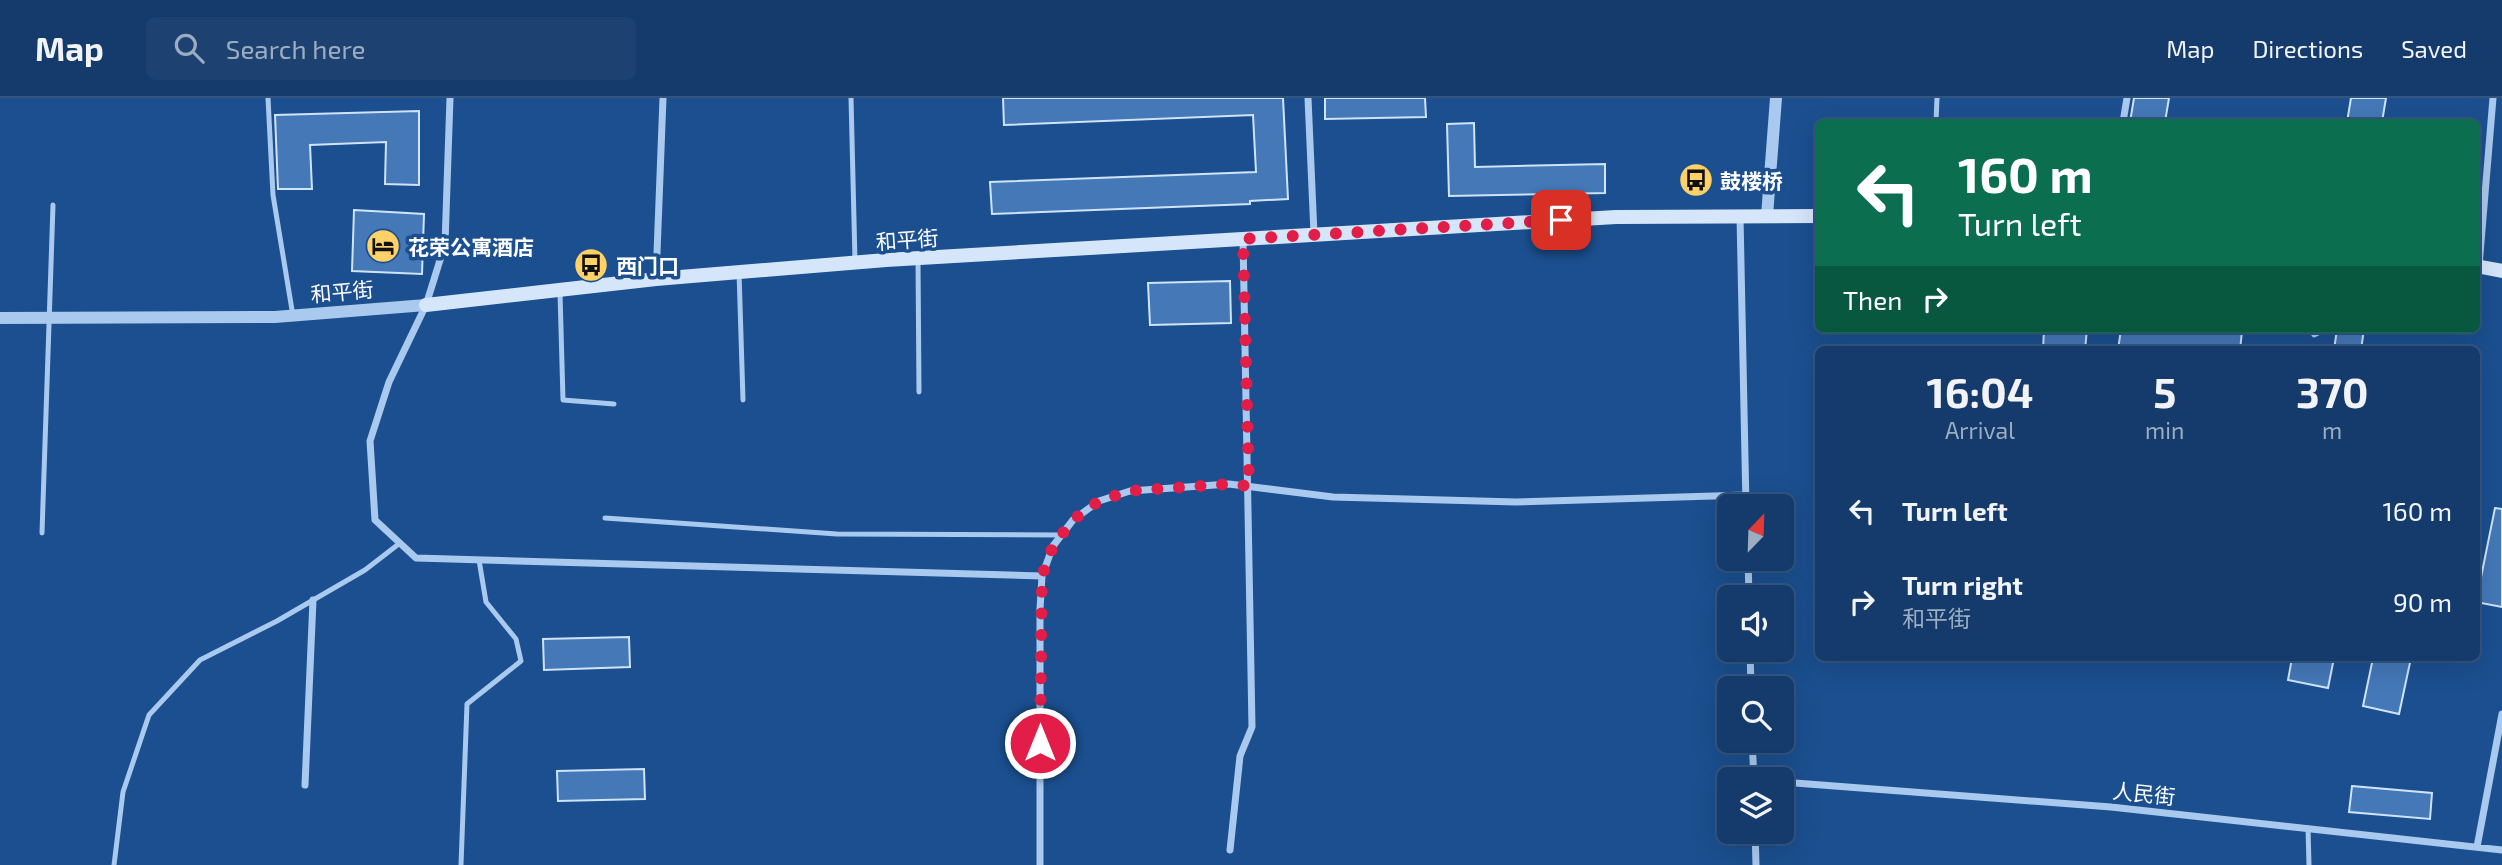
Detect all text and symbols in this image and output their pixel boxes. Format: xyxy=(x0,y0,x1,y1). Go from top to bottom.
search box xyxy=(146,17,636,80)
text: Map xyxy=(35,28,104,68)
icon: search xyxy=(170,29,208,67)
text: Search here xyxy=(226,33,365,64)
text: Map xyxy=(2166,34,2214,63)
text: Directions xyxy=(2252,34,2363,63)
text: Saved xyxy=(2401,34,2467,63)
text: 160 m xyxy=(1958,144,2093,203)
icon: left xyxy=(1843,147,1934,238)
bus stop icon: 鼓楼桥 xyxy=(1677,161,1715,199)
place label: 鼓楼桥 xyxy=(1720,168,1783,193)
pin xyxy=(1531,190,1591,250)
icon: arrive xyxy=(1542,201,1580,239)
text: Turn left xyxy=(1958,204,2082,242)
street label: 和平街 xyxy=(875,224,939,254)
hotel icon: 花荣公寓酒店 xyxy=(364,227,402,265)
place label: 花荣公寓酒店 xyxy=(408,234,534,259)
bus stop icon: 西门口 xyxy=(572,246,610,284)
place label: 西门口 xyxy=(616,253,679,278)
street label: 和平街 xyxy=(310,276,374,306)
icon: right xyxy=(1916,280,1954,318)
text: Then xyxy=(1843,284,1902,315)
text: 16:04 xyxy=(1927,366,2034,416)
text: 5 xyxy=(2153,366,2176,416)
text: 370 xyxy=(2296,366,2368,416)
text: Arrival xyxy=(1945,416,2015,444)
text: min xyxy=(2145,416,2184,444)
text: m xyxy=(2322,416,2342,444)
icon: left xyxy=(1843,492,1881,530)
north arrow xyxy=(1717,494,1794,570)
map controls xyxy=(1717,494,1794,844)
text: Turn left xyxy=(1902,495,2008,526)
text: 160 m xyxy=(2383,495,2452,526)
text: Turn right xyxy=(1902,569,2023,600)
icon: right xyxy=(1843,583,1881,621)
button: sound xyxy=(1717,585,1794,662)
text: 90 m xyxy=(2393,586,2452,617)
text: 和平街 xyxy=(1902,604,1971,632)
button: search xyxy=(1717,676,1794,753)
position arrow xyxy=(1003,706,1077,780)
button: layers xyxy=(1717,767,1794,844)
street label: 人民街 xyxy=(2111,777,2177,809)

